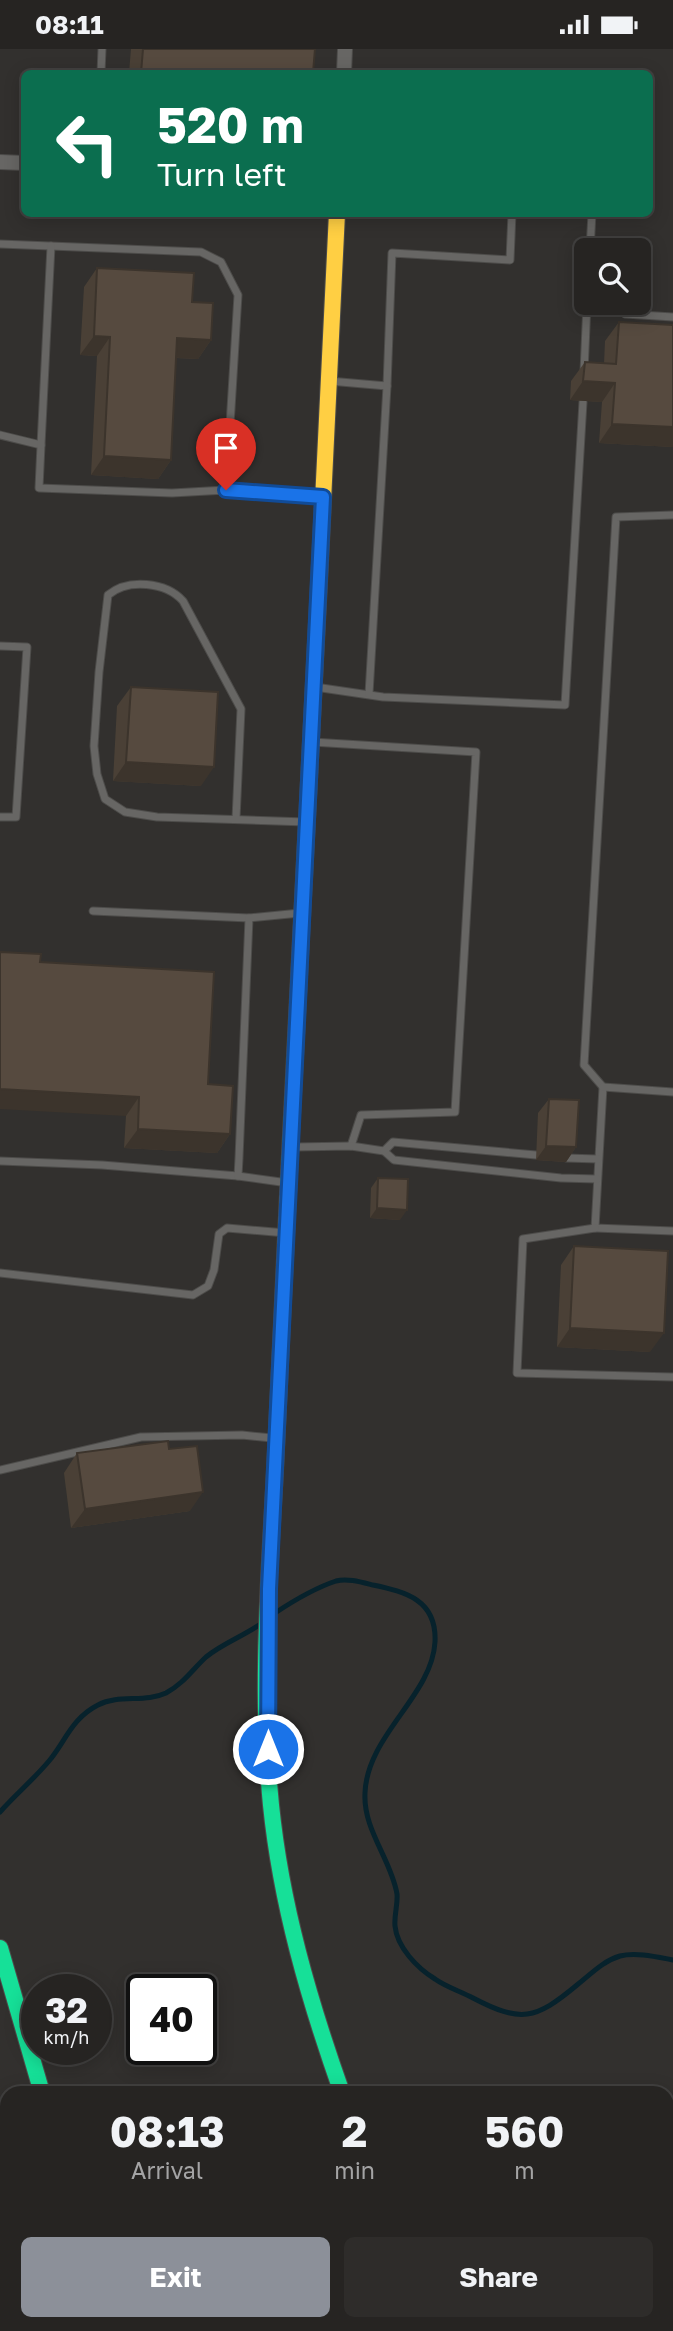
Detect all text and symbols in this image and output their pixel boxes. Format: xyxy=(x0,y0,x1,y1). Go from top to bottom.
text: 08:11 xyxy=(35,9,104,40)
text: 520 m xyxy=(157,95,304,154)
icon: left xyxy=(42,98,133,189)
text: Turn left xyxy=(157,155,286,193)
map controls xyxy=(574,238,651,315)
button: search xyxy=(574,238,651,315)
pin xyxy=(196,418,256,490)
icon: arrive xyxy=(207,429,245,467)
position arrow xyxy=(231,1712,305,1786)
speed limit sign: 40 xyxy=(126,1974,217,2065)
text: 32 xyxy=(45,1989,88,2031)
text: km/h xyxy=(44,2026,89,2048)
text: 08:13 xyxy=(110,2106,225,2156)
text: 2 xyxy=(342,2106,367,2156)
text: 560 xyxy=(485,2106,564,2156)
text: Arrival xyxy=(131,2156,203,2184)
text: min xyxy=(334,2156,375,2184)
text: m xyxy=(514,2156,535,2184)
button: Exit xyxy=(21,2237,330,2317)
button: Share xyxy=(344,2237,653,2317)

